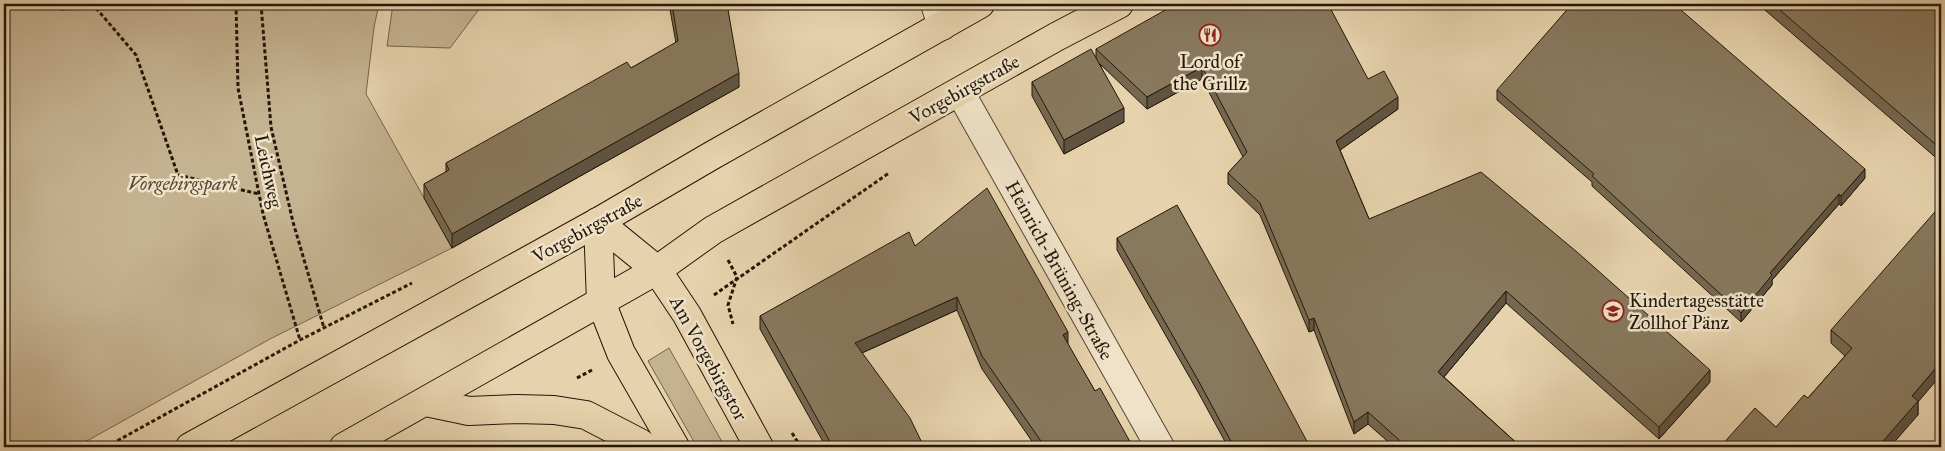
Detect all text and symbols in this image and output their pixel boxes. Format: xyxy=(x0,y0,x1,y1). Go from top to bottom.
restaurant icon: Lord of the Grillz xyxy=(1198,23,1222,47)
street label: Vorgebirgstraße xyxy=(904,50,1024,131)
place label: Lord of the Grillz xyxy=(1173,50,1247,95)
street label: Leichweg xyxy=(249,132,288,210)
park label: Vorgebirgspark xyxy=(128,172,238,196)
street label: Heinrich-Brüning-Straße xyxy=(1000,177,1118,364)
street label: Vorgebirgstraße xyxy=(527,189,647,270)
place label: Kindertagesstätte Zollhof Pänz xyxy=(1629,289,1764,334)
street label: Am Vorgebirgstor xyxy=(663,291,753,426)
school or university icon: Kindertagesstätte Zollhof Pänz xyxy=(1601,299,1625,323)

